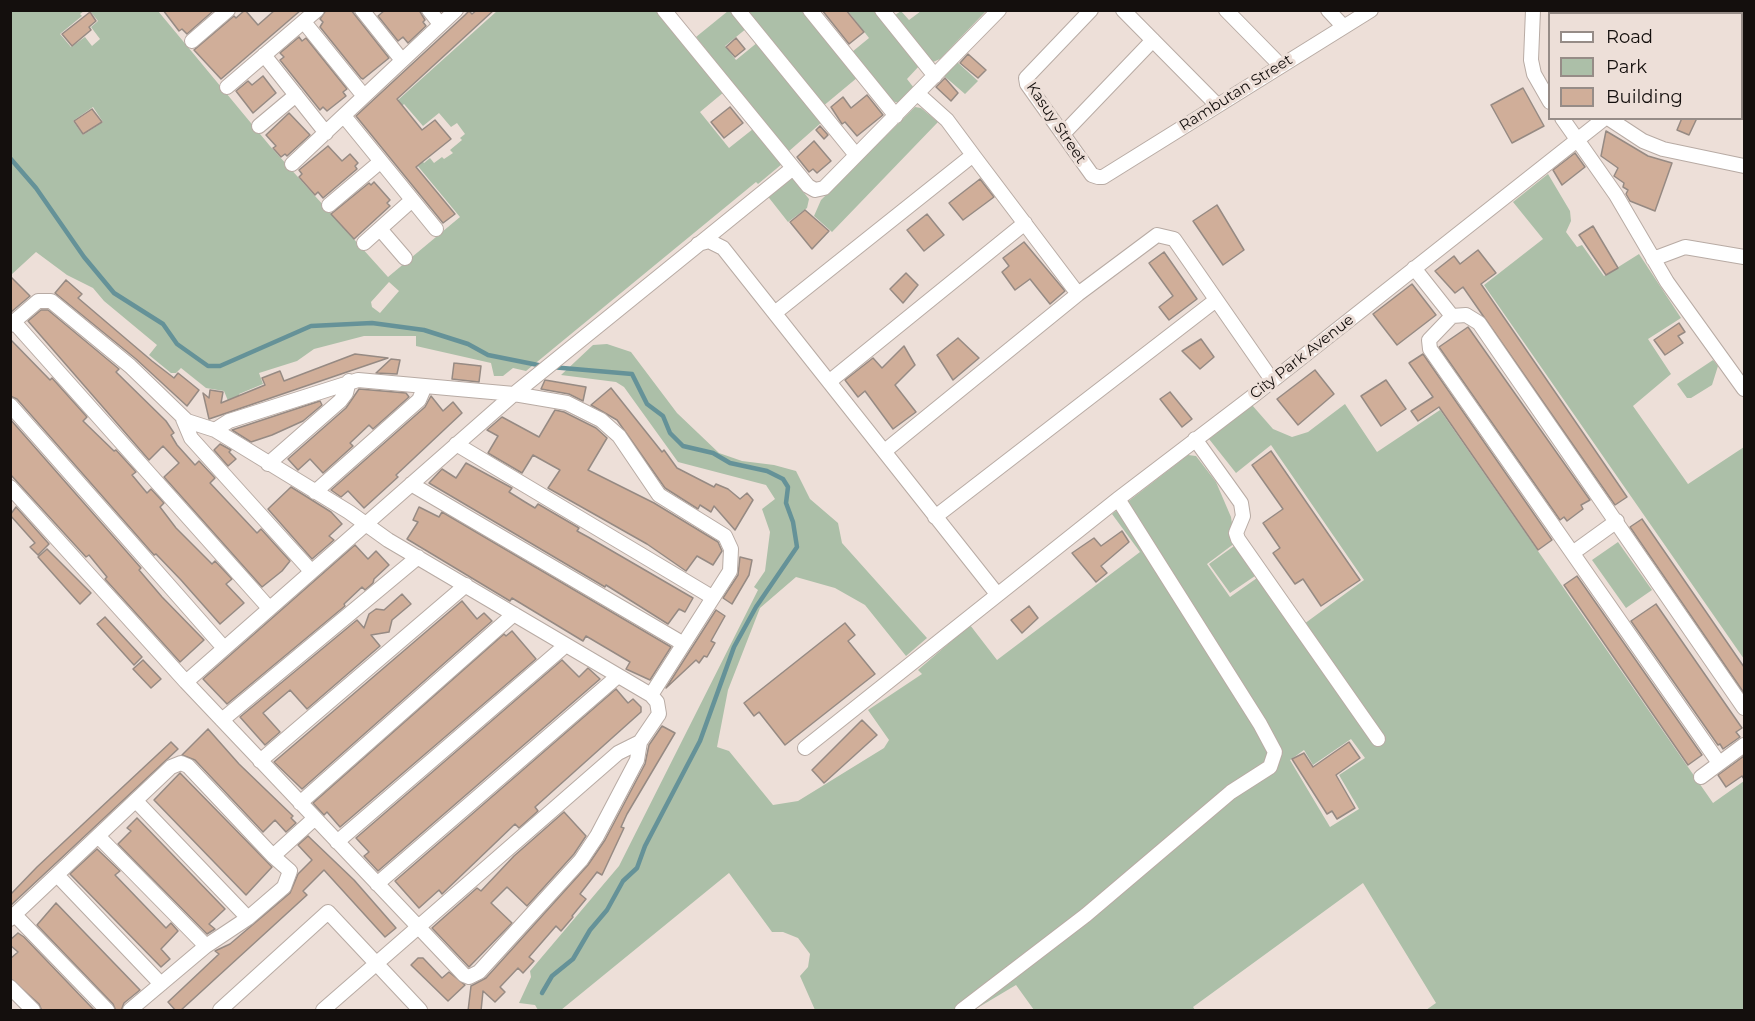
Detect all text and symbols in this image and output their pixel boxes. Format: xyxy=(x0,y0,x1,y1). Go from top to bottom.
legend xyxy=(1548,12,1743,120)
text: Road xyxy=(1606,26,1653,48)
street label: Rambutan Street xyxy=(1176,51,1296,135)
text: Park xyxy=(1606,56,1647,78)
street label: Kasuy Street xyxy=(1022,79,1090,167)
text: Building xyxy=(1606,86,1683,108)
street label: City Park Avenue xyxy=(1246,311,1358,403)

